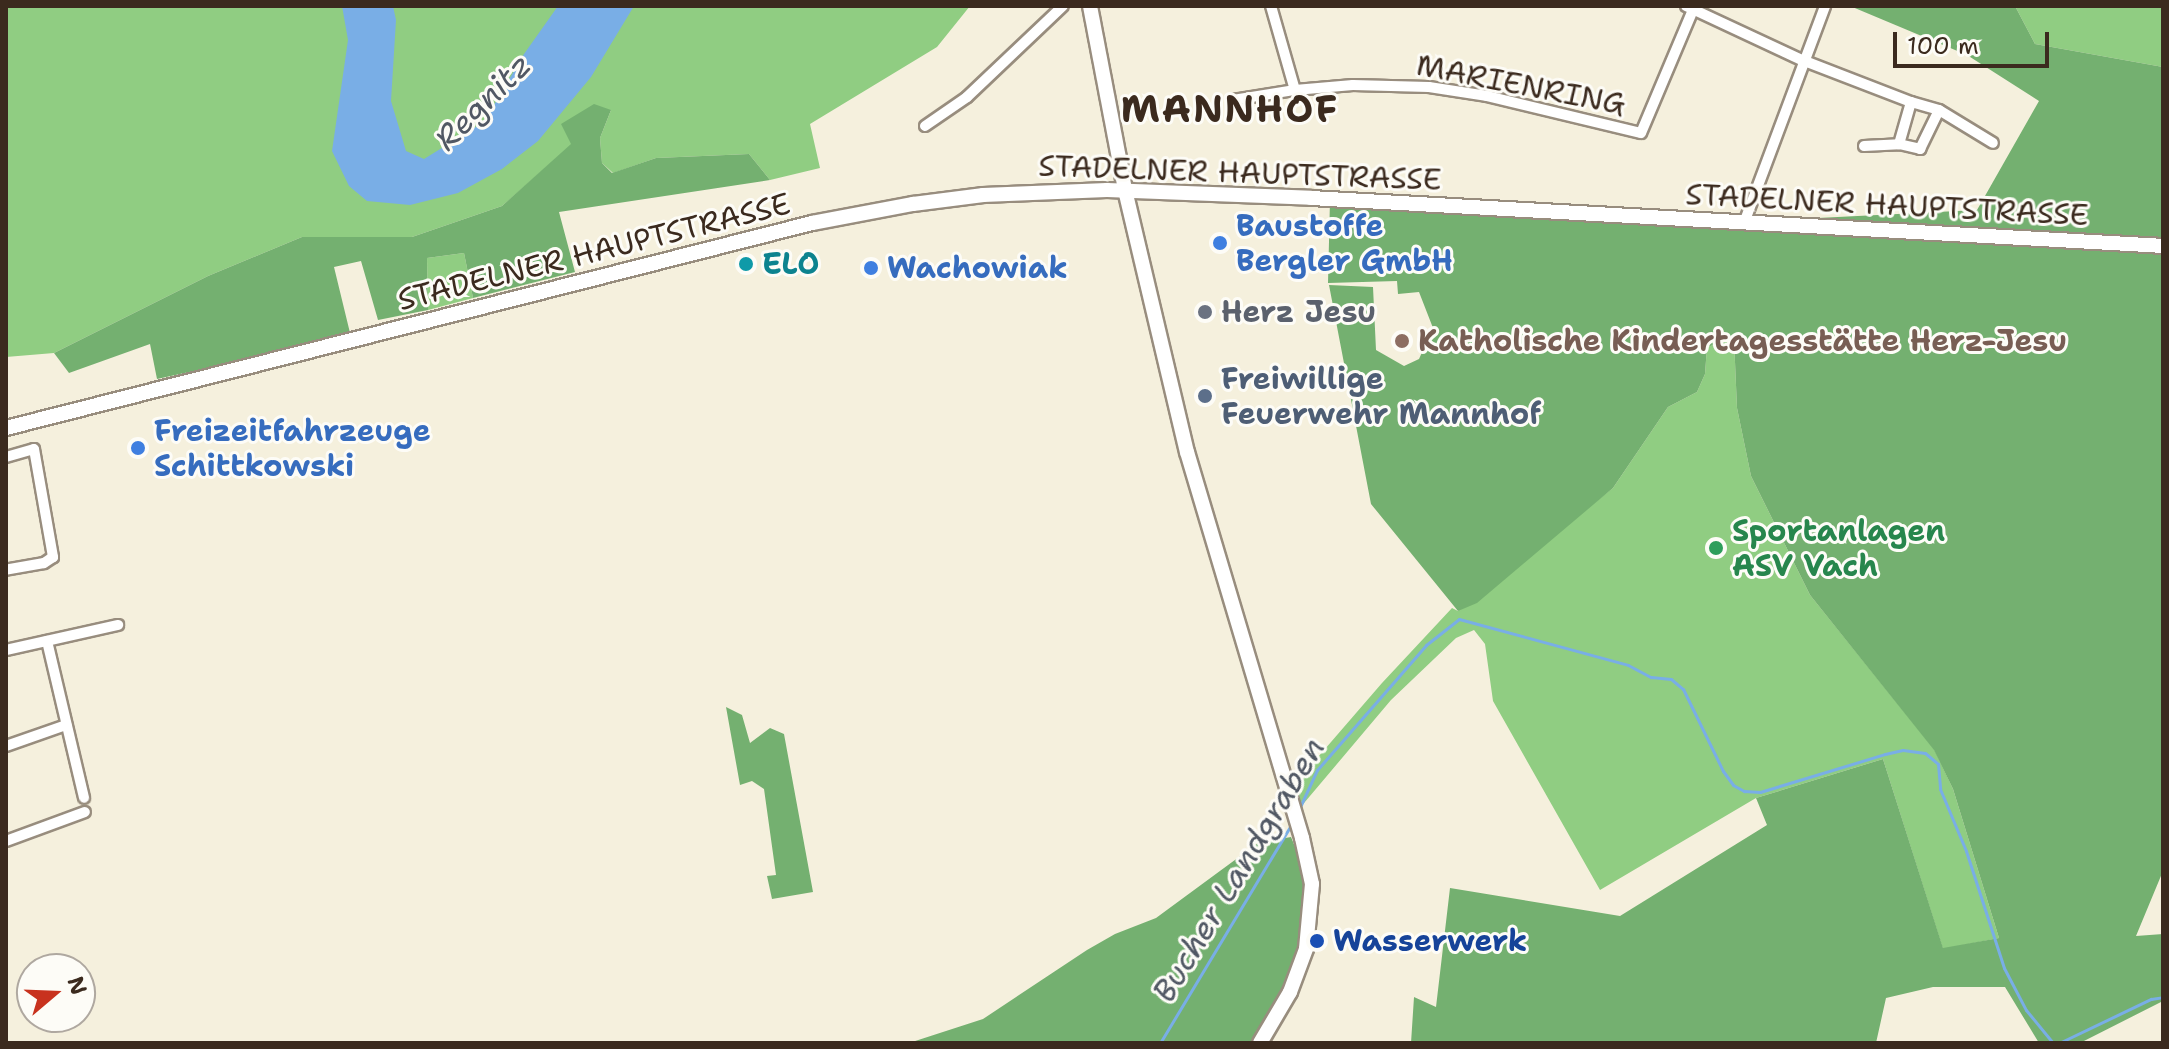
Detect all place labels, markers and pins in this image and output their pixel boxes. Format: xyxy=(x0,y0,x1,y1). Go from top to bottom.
place label: Baustoffe Bergler GmbH xyxy=(1236,208,1453,278)
marker: Baustoffe Bergler GmbH xyxy=(1211,234,1229,252)
place label: ELO xyxy=(762,246,819,282)
place label: Wachowiak xyxy=(887,250,1068,286)
marker: ELO xyxy=(737,255,755,273)
marker: Wachowiak xyxy=(862,259,880,277)
place label: Herz Jesu xyxy=(1221,294,1376,330)
marker: Herz Jesu xyxy=(1196,303,1214,321)
place label: Katholische Kindertagesstätte Herz-Jesu xyxy=(1418,323,2067,359)
marker: Katholische Kindertagesstätte Herz-Jesu xyxy=(1393,332,1411,350)
place label: Freiwillige Feuerwehr Mannhof xyxy=(1221,361,1541,432)
marker: Freiwillige Feuerwehr Mannhof xyxy=(1196,387,1214,405)
place label: Freizeitfahrzeuge Schittkowski xyxy=(154,413,431,484)
marker: Freizeitfahrzeuge Schittkowski xyxy=(129,439,147,457)
place label: Sportanlagen ASV Vach xyxy=(1732,513,1945,584)
marker: Sportanlagen ASV Vach xyxy=(1707,539,1725,557)
place label: Wasserwerk xyxy=(1333,923,1527,959)
marker: Wasserwerk xyxy=(1308,932,1326,950)

